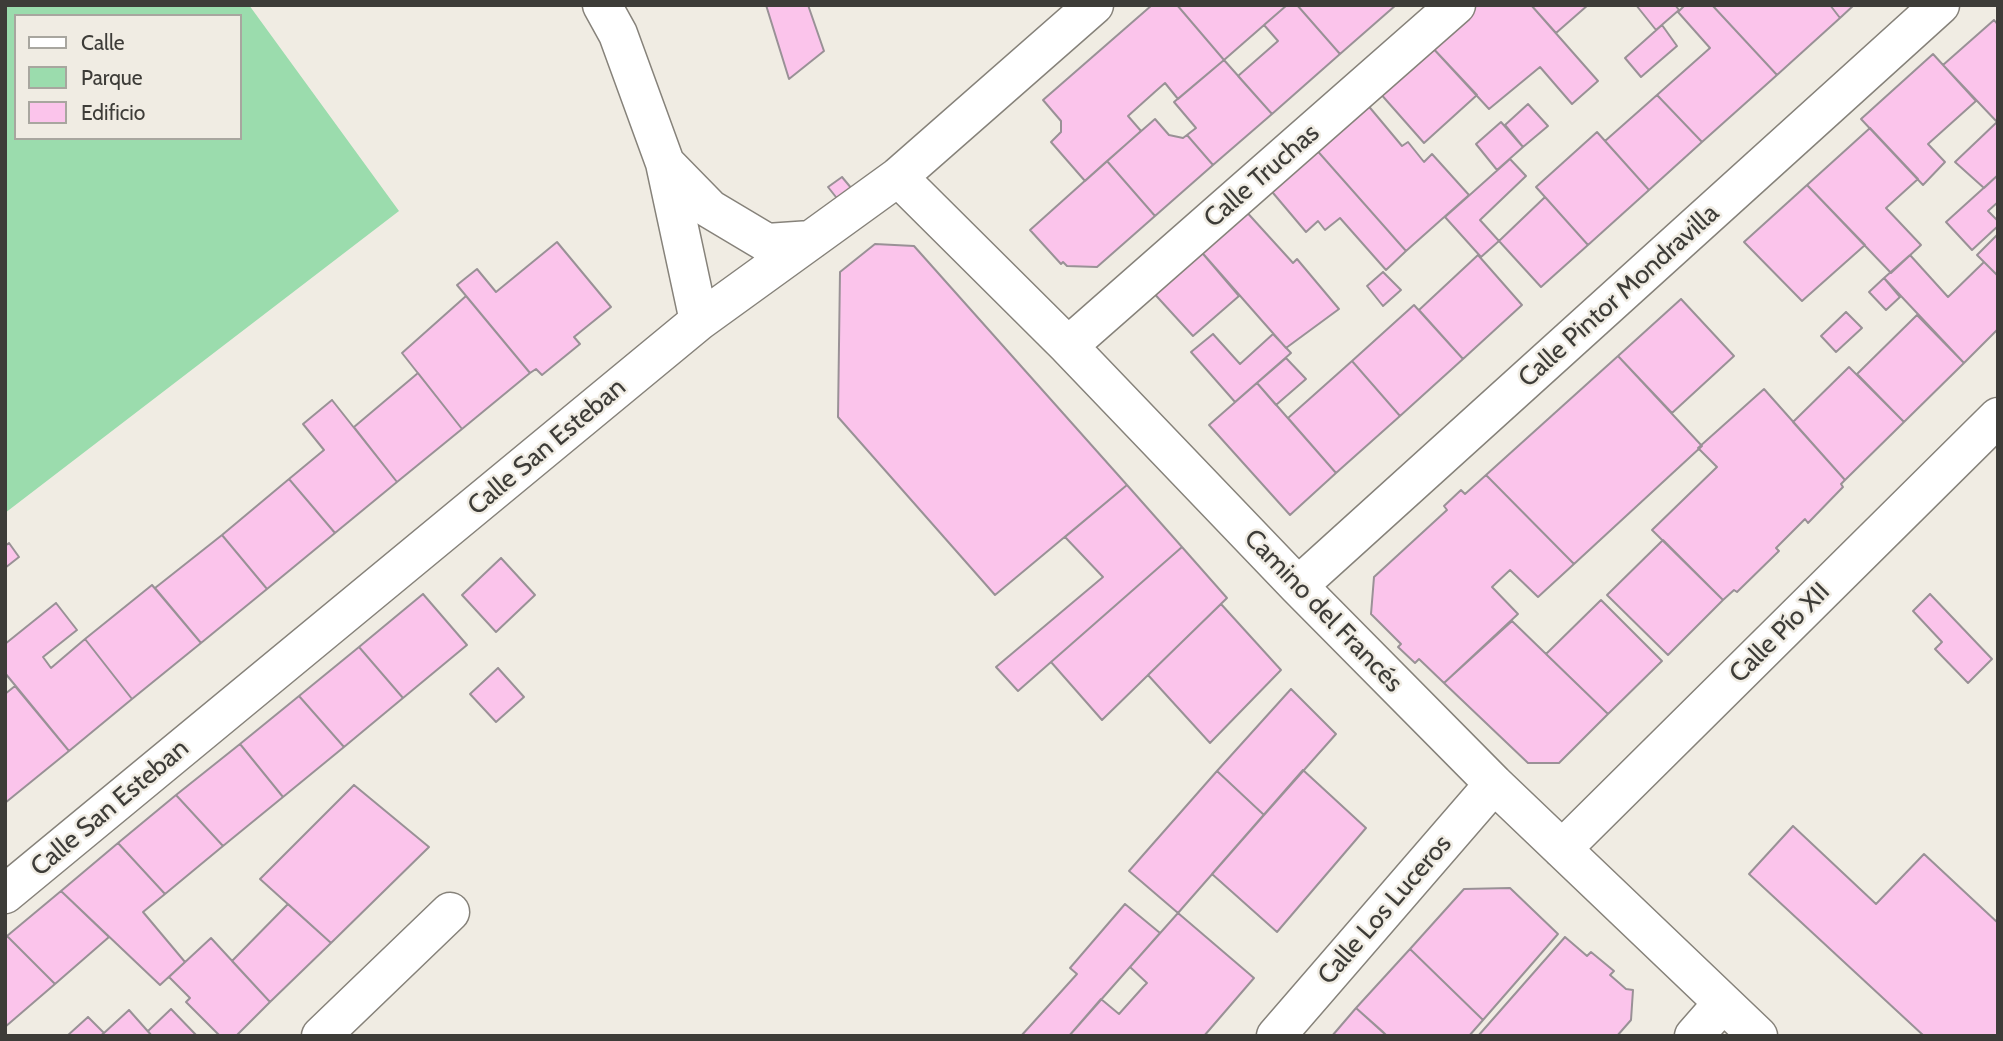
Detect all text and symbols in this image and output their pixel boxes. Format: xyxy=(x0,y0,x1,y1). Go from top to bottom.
legend xyxy=(14,14,242,140)
text: Calle xyxy=(81,30,125,55)
text: Parque xyxy=(81,65,143,90)
text: Edificio xyxy=(81,100,145,125)
street label: Calle Truchas xyxy=(1198,118,1326,234)
street label: Calle Pintor Mondravilla xyxy=(1512,198,1726,394)
street label: Calle San Esteban xyxy=(462,372,632,522)
street label: Camino del Francés xyxy=(1237,523,1409,699)
street label: Calle Pío XII xyxy=(1723,576,1837,690)
street label: Calle San Esteban xyxy=(25,733,195,883)
street label: Calle Los Luceros xyxy=(1312,829,1458,991)

